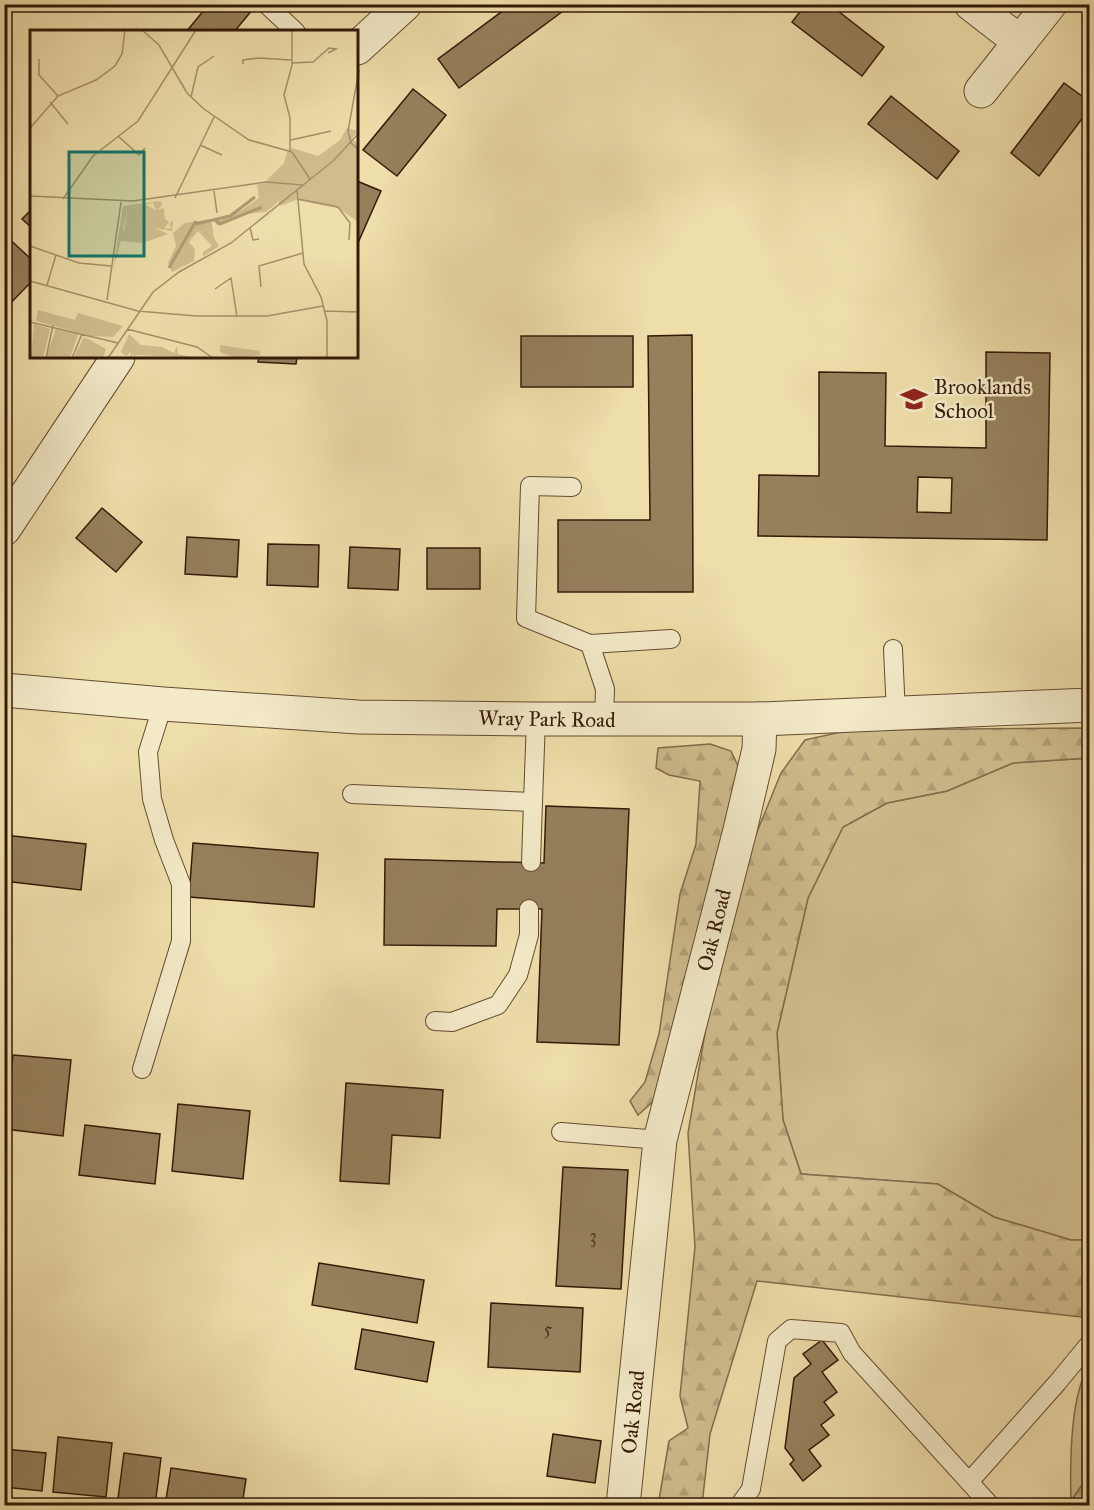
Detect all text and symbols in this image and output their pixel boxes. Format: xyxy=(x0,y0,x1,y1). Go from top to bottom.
inset map xyxy=(30,30,358,358)
place label: Brooklands School xyxy=(934,374,1031,424)
school or university icon: Brooklands School xyxy=(899,384,929,414)
street label: Wray Park Road xyxy=(478,705,616,733)
street label: Oak Road xyxy=(691,886,737,974)
house number: 3 xyxy=(589,1225,597,1247)
house number: 5 xyxy=(544,1318,553,1340)
street label: Oak Road xyxy=(616,1368,650,1455)

